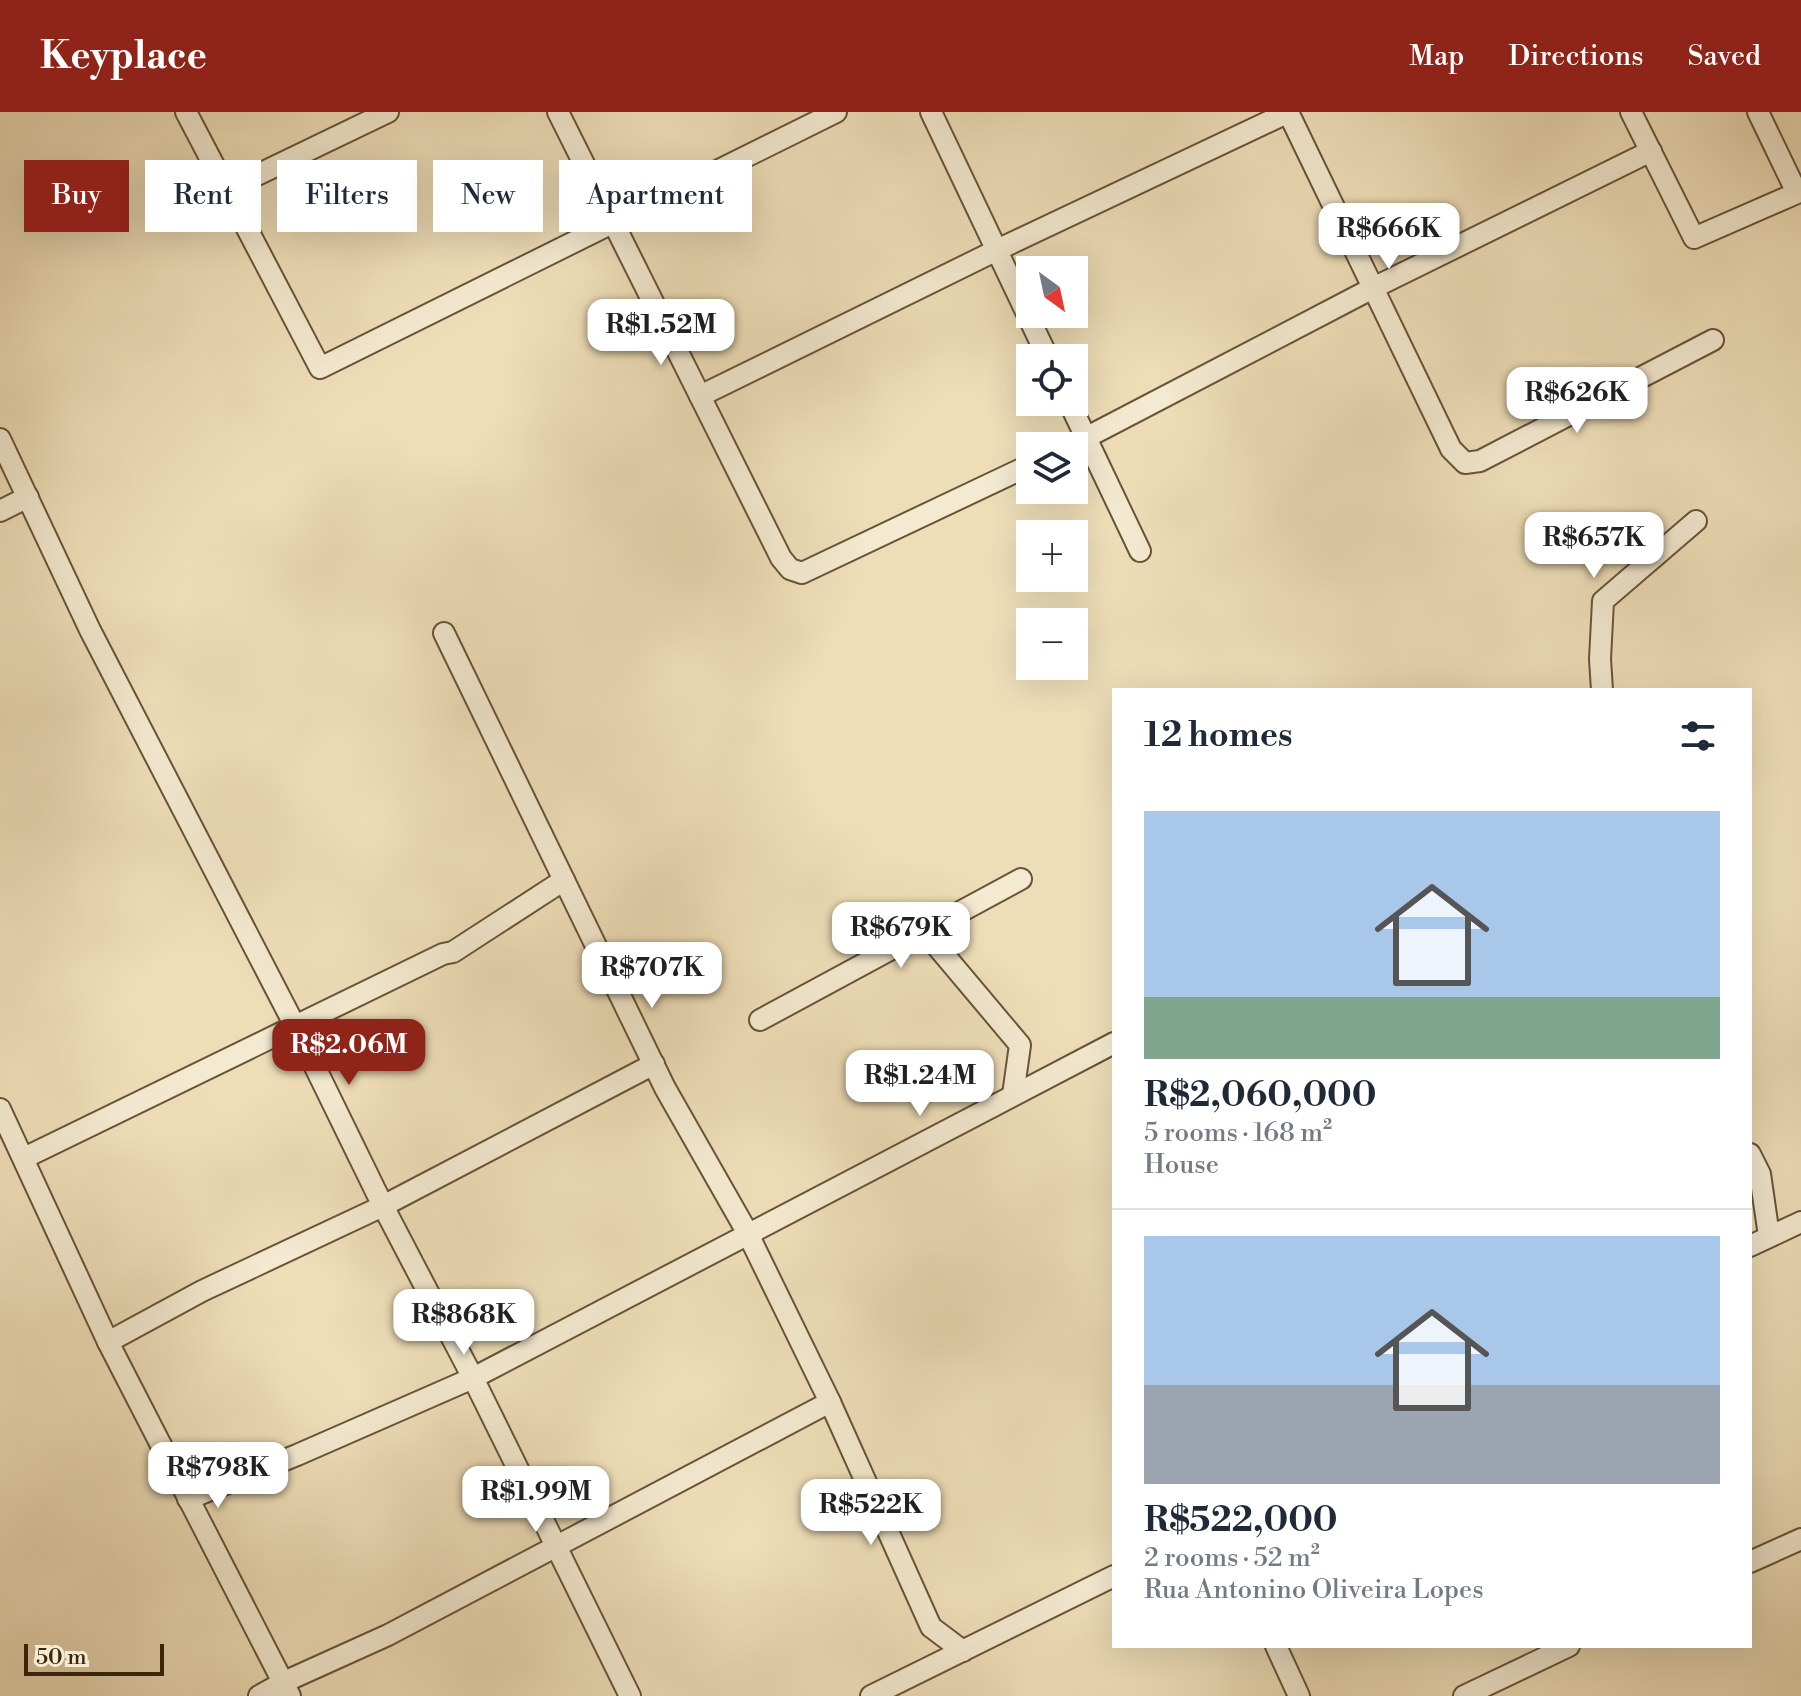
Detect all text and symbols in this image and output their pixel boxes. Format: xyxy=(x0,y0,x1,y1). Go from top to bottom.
text: Keyplace xyxy=(40,33,207,80)
text: Map xyxy=(1409,39,1464,74)
text: Directions xyxy=(1508,39,1643,74)
text: Saved xyxy=(1687,39,1761,74)
chip: Buy xyxy=(24,160,129,232)
chip: Rent xyxy=(145,160,261,232)
chip: Filters xyxy=(277,160,417,232)
chip: New xyxy=(433,160,543,232)
chip: Apartment xyxy=(559,160,752,232)
pin: R$666K xyxy=(1324,203,1454,271)
text: R$666K xyxy=(1337,213,1441,245)
north arrow xyxy=(1016,256,1088,328)
map controls xyxy=(1016,256,1088,680)
pin: R$1.52M xyxy=(587,299,735,367)
text: R$1.52M xyxy=(606,309,716,341)
button: locate xyxy=(1016,344,1088,416)
pin: R$626K xyxy=(1512,367,1642,435)
text: R$626K xyxy=(1525,377,1629,409)
button: layers xyxy=(1016,432,1088,504)
pin: R$657K xyxy=(1529,512,1659,580)
button: + xyxy=(1016,520,1088,592)
text: R$657K xyxy=(1543,522,1645,554)
button: − xyxy=(1016,608,1088,680)
icon: filters xyxy=(1676,714,1720,758)
text: 12 homes xyxy=(1144,715,1293,757)
icon: home xyxy=(1360,863,1504,1007)
pin: R$679K xyxy=(836,902,966,970)
text: R$679K xyxy=(850,912,952,944)
pin: R$707K xyxy=(587,942,717,1010)
text: R$707K xyxy=(600,952,704,984)
pin: R$2.06M xyxy=(275,1019,423,1087)
text: R$2.06M xyxy=(290,1029,408,1061)
pin: R$1.24M xyxy=(846,1050,994,1118)
text: R$1.24M xyxy=(864,1060,976,1092)
text: R$2,060,000 xyxy=(1144,1075,1377,1117)
text: 5 rooms · 168 m² xyxy=(1144,1117,1332,1149)
text: House xyxy=(1144,1149,1219,1181)
icon: home xyxy=(1360,1288,1504,1432)
pin: R$868K xyxy=(399,1289,529,1357)
text: R$868K xyxy=(411,1299,517,1331)
pin: R$798K xyxy=(153,1442,283,1510)
text: R$798K xyxy=(166,1452,270,1484)
pin: R$1.99M xyxy=(462,1466,610,1534)
text: R$1.99M xyxy=(480,1476,592,1508)
pin: R$522K xyxy=(806,1479,936,1547)
text: R$522K xyxy=(819,1489,923,1521)
text: R$522,000 xyxy=(1144,1500,1338,1542)
text: 2 rooms · 52 m² xyxy=(1144,1542,1320,1574)
text: Rua Antonino Oliveira Lopes xyxy=(1144,1574,1484,1606)
scale bar xyxy=(24,1640,164,1676)
text: 50 m xyxy=(36,1644,87,1671)

